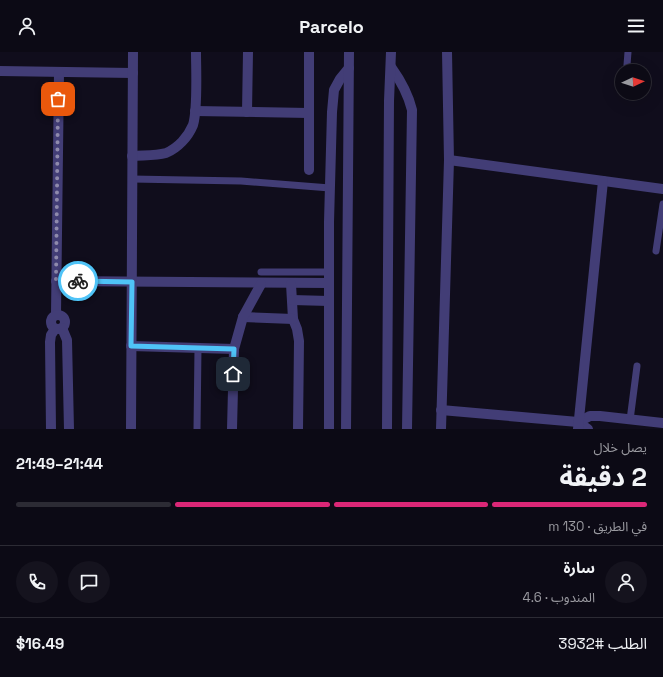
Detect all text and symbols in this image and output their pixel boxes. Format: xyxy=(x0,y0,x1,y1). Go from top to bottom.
icon: person xyxy=(16,15,38,37)
text: Parcelo xyxy=(299,15,364,38)
icon: menu xyxy=(625,15,647,37)
north arrow xyxy=(615,64,651,100)
map controls xyxy=(615,64,651,100)
pin xyxy=(41,82,75,116)
icon: bag xyxy=(47,88,69,110)
courier xyxy=(58,261,98,301)
icon: bike xyxy=(67,270,89,292)
pin xyxy=(216,357,250,391)
icon: home xyxy=(222,363,244,385)
text: يصل خلال xyxy=(593,439,647,456)
text: 21:44–21:49 xyxy=(16,454,103,473)
text: 2 دقيقة xyxy=(560,460,647,494)
text: في الطريق · 130 m xyxy=(548,518,647,535)
text: سارة xyxy=(563,558,595,577)
button: phone xyxy=(16,561,58,603)
button: chat xyxy=(68,561,110,603)
button: person xyxy=(605,561,647,603)
text: المندوب · 4.6 xyxy=(523,589,595,606)
text: $16.49 xyxy=(16,634,64,653)
text: الطلب #3932 xyxy=(558,634,647,653)

